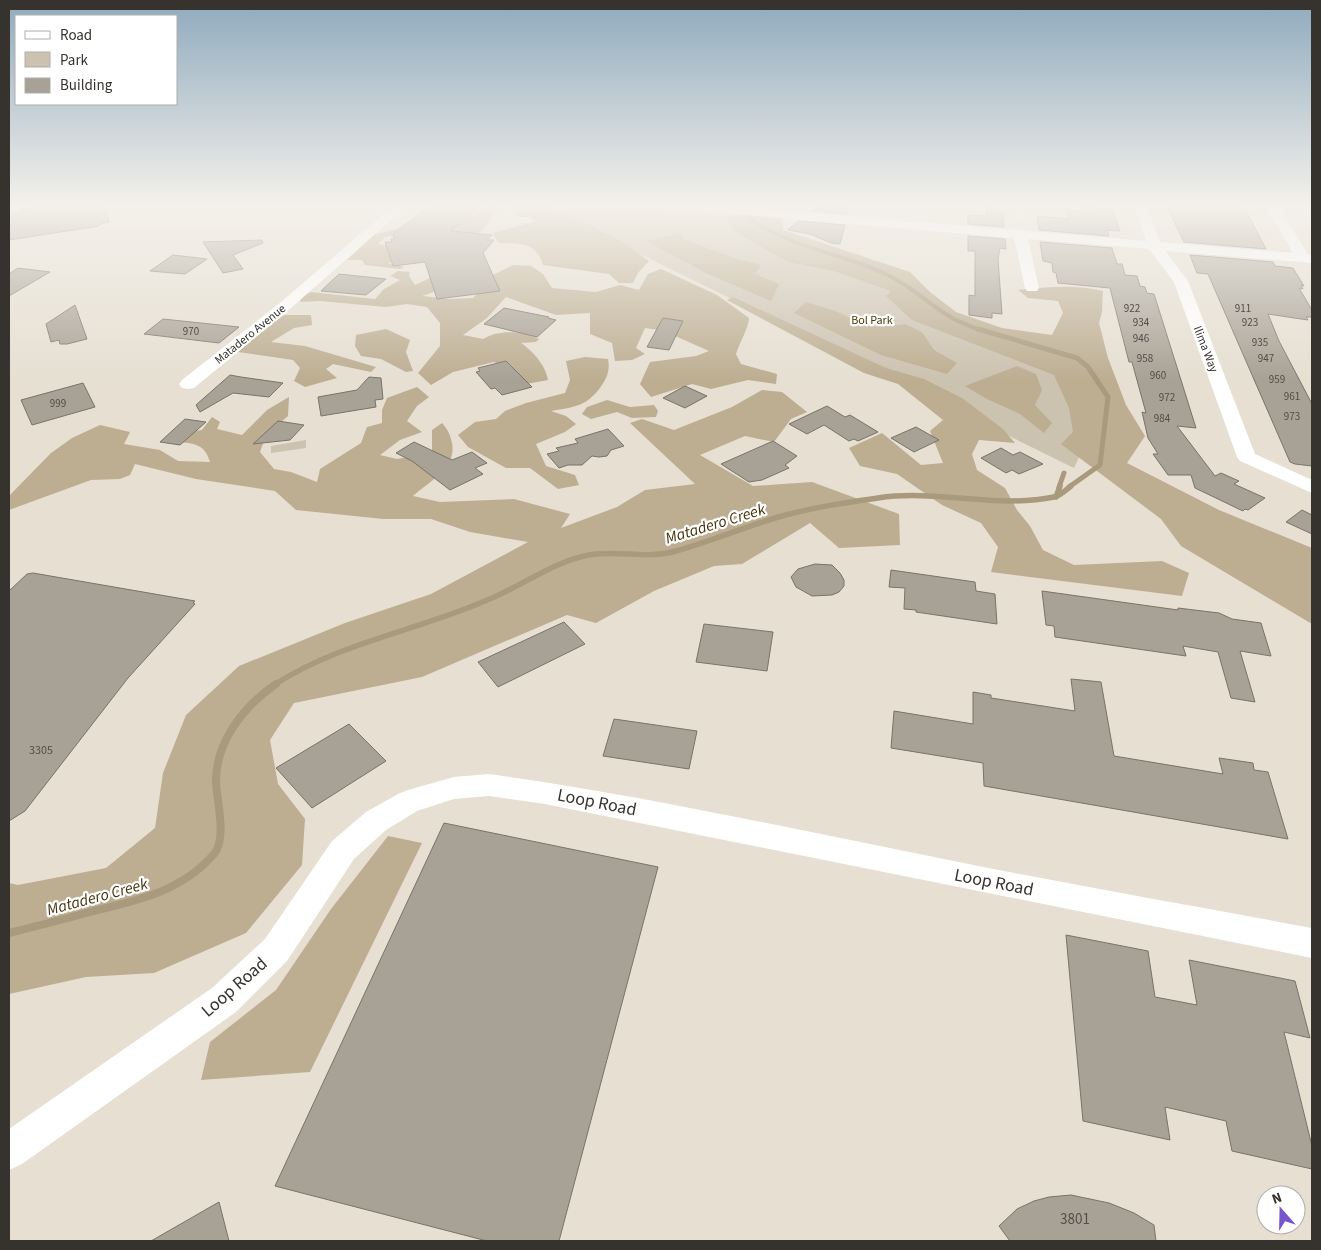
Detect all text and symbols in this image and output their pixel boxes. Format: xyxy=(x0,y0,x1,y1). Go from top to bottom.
legend xyxy=(15,15,178,105)
text: Road xyxy=(60,25,92,46)
text: Park xyxy=(60,50,89,71)
text: Building xyxy=(60,75,113,96)
street label: Matadero Avenue xyxy=(211,300,290,368)
house number: 922 xyxy=(1124,301,1140,316)
house number: 911 xyxy=(1235,301,1251,316)
park label: Bol Park xyxy=(851,312,893,329)
house number: 934 xyxy=(1133,315,1150,330)
house number: 923 xyxy=(1242,315,1258,330)
house number: 970 xyxy=(183,324,199,339)
street label: Ilima Way xyxy=(1189,324,1222,375)
house number: 946 xyxy=(1133,331,1150,346)
house number: 935 xyxy=(1252,335,1268,350)
house number: 958 xyxy=(1137,351,1154,366)
house number: 947 xyxy=(1258,351,1274,366)
house number: 960 xyxy=(1150,368,1166,383)
house number: 959 xyxy=(1269,372,1285,387)
house number: 961 xyxy=(1284,389,1300,404)
house number: 972 xyxy=(1159,390,1175,405)
house number: 999 xyxy=(50,396,66,411)
house number: 973 xyxy=(1284,409,1300,424)
house number: 984 xyxy=(1154,411,1171,426)
water label: Matadero Creek xyxy=(663,498,768,550)
house number: 3305 xyxy=(29,742,53,759)
street label: Loop Road xyxy=(555,783,639,822)
street label: Loop Road xyxy=(952,863,1036,902)
water label: Matadero Creek xyxy=(44,873,150,921)
street label: Loop Road xyxy=(196,952,273,1023)
north arrow xyxy=(1256,1185,1306,1235)
text: N xyxy=(1269,1188,1285,1210)
house number: 3801 xyxy=(1060,1209,1090,1230)

